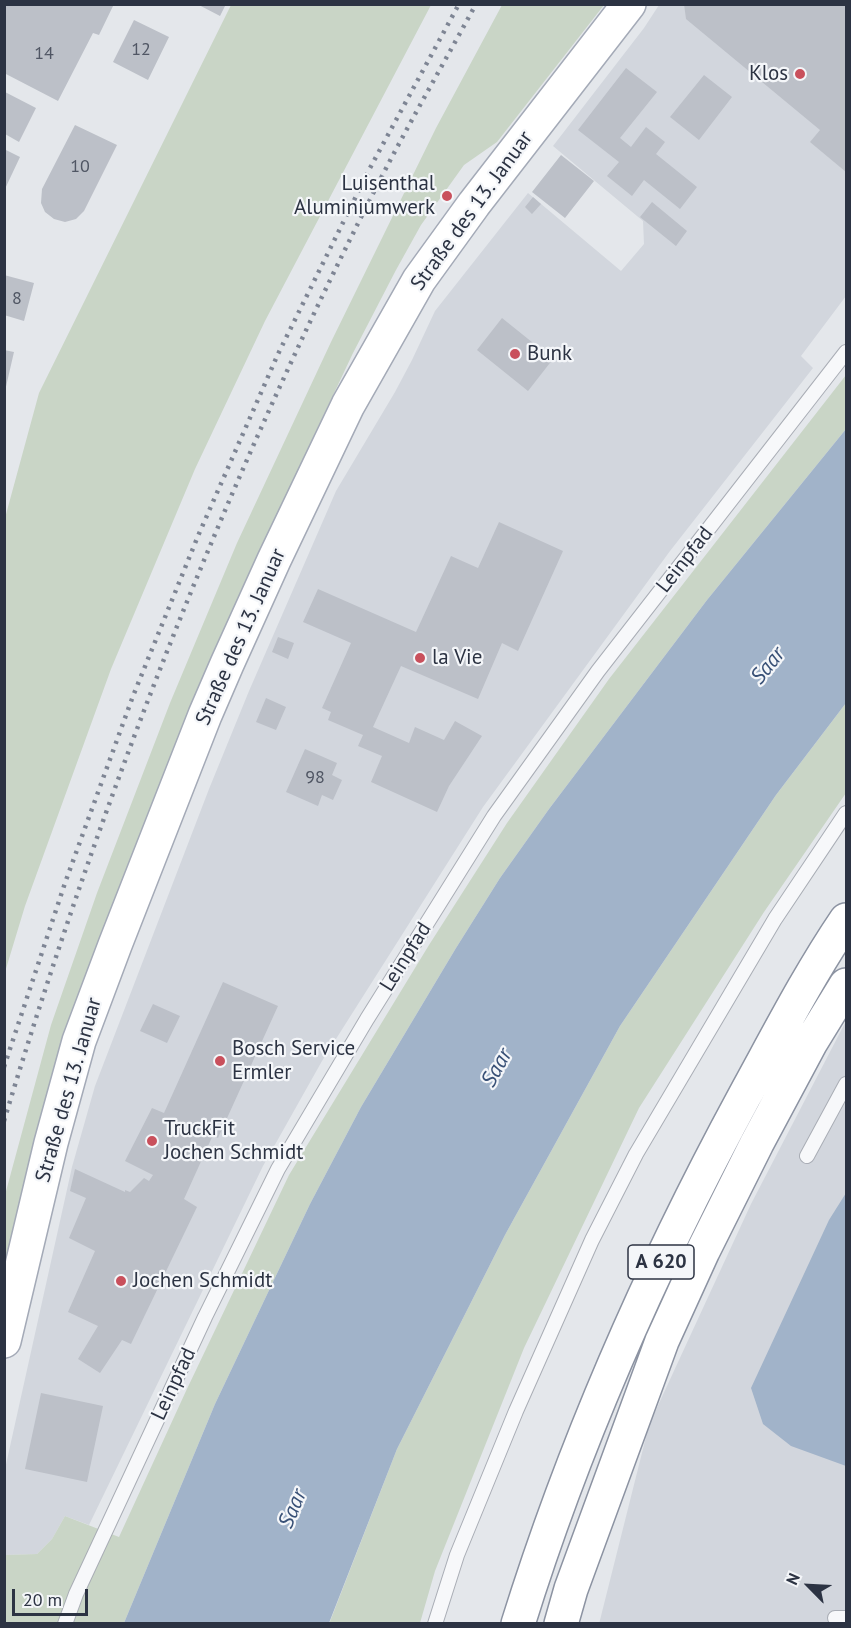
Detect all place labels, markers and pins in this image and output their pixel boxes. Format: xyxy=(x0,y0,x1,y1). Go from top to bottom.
place label: Klos xyxy=(749,61,788,87)
marker: Klos xyxy=(793,67,807,81)
place label: Luisenthal Aluminiumwerk xyxy=(294,171,435,221)
marker: Luisenthal Aluminiumwerk xyxy=(440,189,454,203)
place label: Bunk xyxy=(527,341,572,367)
marker: Bunk xyxy=(508,347,522,361)
place label: la Vie xyxy=(432,645,482,671)
marker: la Vie xyxy=(413,651,427,665)
place label: Bosch Service Ermler xyxy=(232,1036,355,1086)
marker: Bosch Service Ermler xyxy=(213,1054,227,1068)
place label: TruckFit Jochen Schmidt xyxy=(164,1116,303,1166)
marker: TruckFit Jochen Schmidt xyxy=(145,1134,159,1148)
place label: Jochen Schmidt xyxy=(133,1268,272,1294)
marker: Jochen Schmidt xyxy=(114,1274,128,1288)

